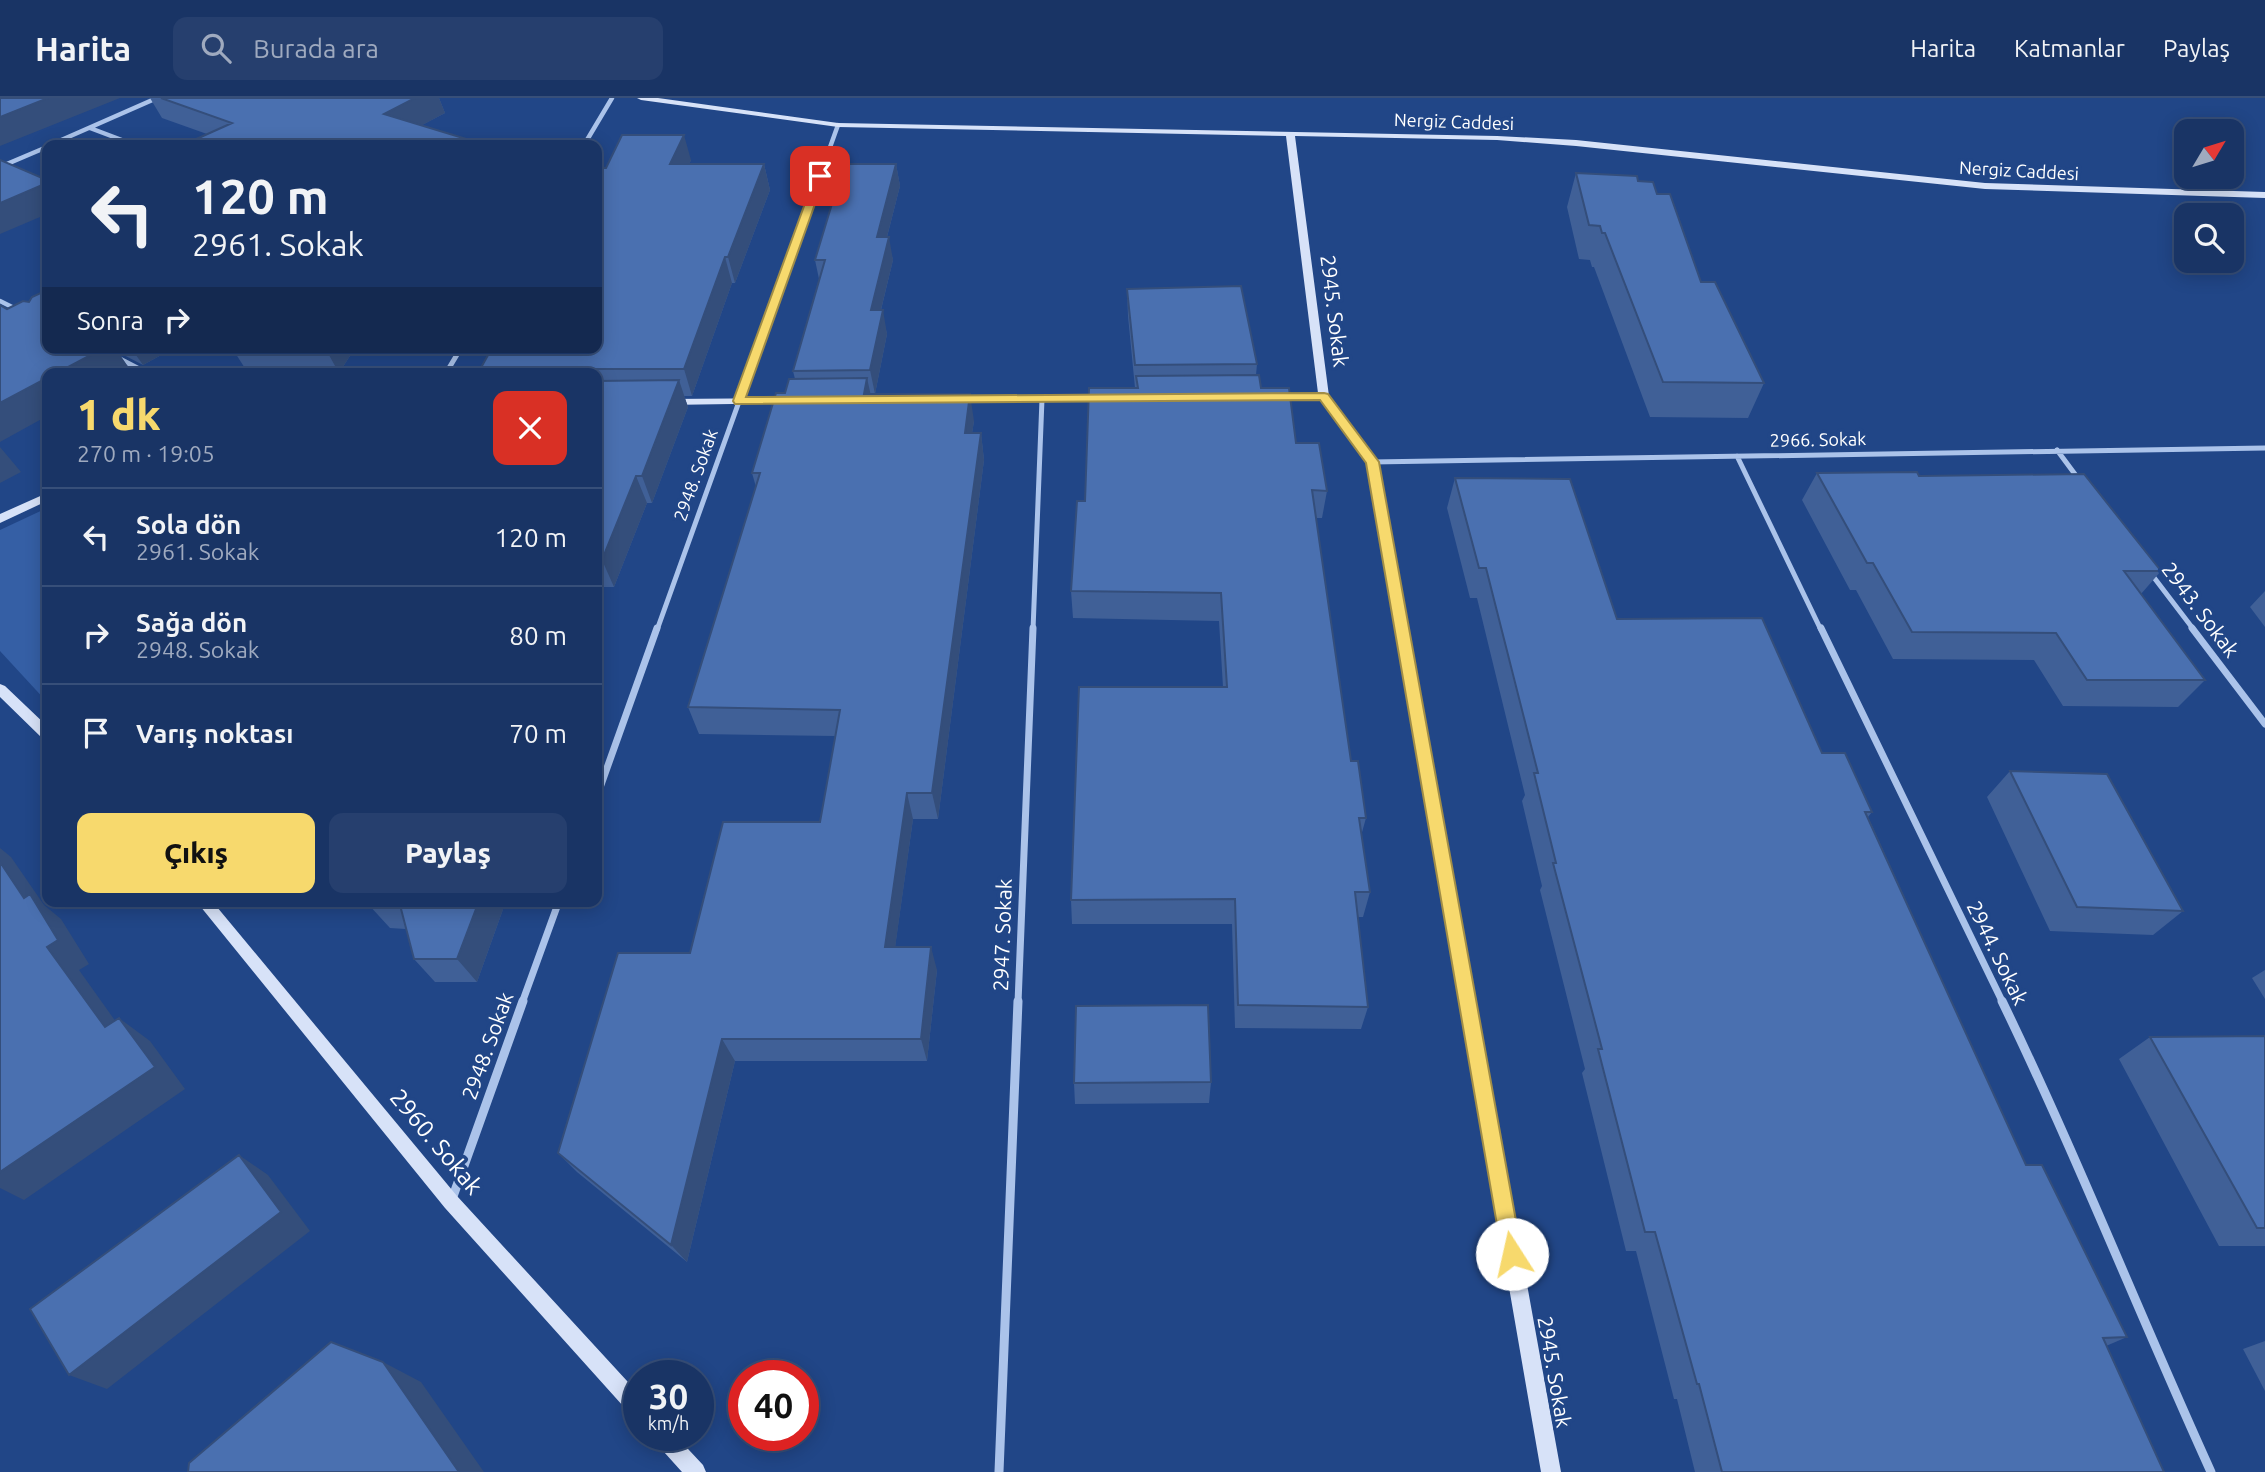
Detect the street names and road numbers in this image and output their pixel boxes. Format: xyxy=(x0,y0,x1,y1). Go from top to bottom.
street label: Nergiz Caddesi xyxy=(1394,109,1514,133)
street label: Nergiz Caddesi xyxy=(1959,157,2080,183)
street label: 2945. Sokak xyxy=(1316,254,1354,369)
street label: 2948. Sokak xyxy=(669,426,721,523)
street label: 2966. Sokak xyxy=(1770,428,1866,450)
street label: 2943. Sokak xyxy=(2157,557,2245,662)
street label: 2947. Sokak xyxy=(988,878,1016,992)
street label: 2944. Sokak xyxy=(1962,897,2034,1009)
street label: 2948. Sokak xyxy=(457,988,518,1103)
street label: 2960. Sokak xyxy=(385,1084,488,1200)
street label: 2945. Sokak xyxy=(1533,1314,1577,1430)

